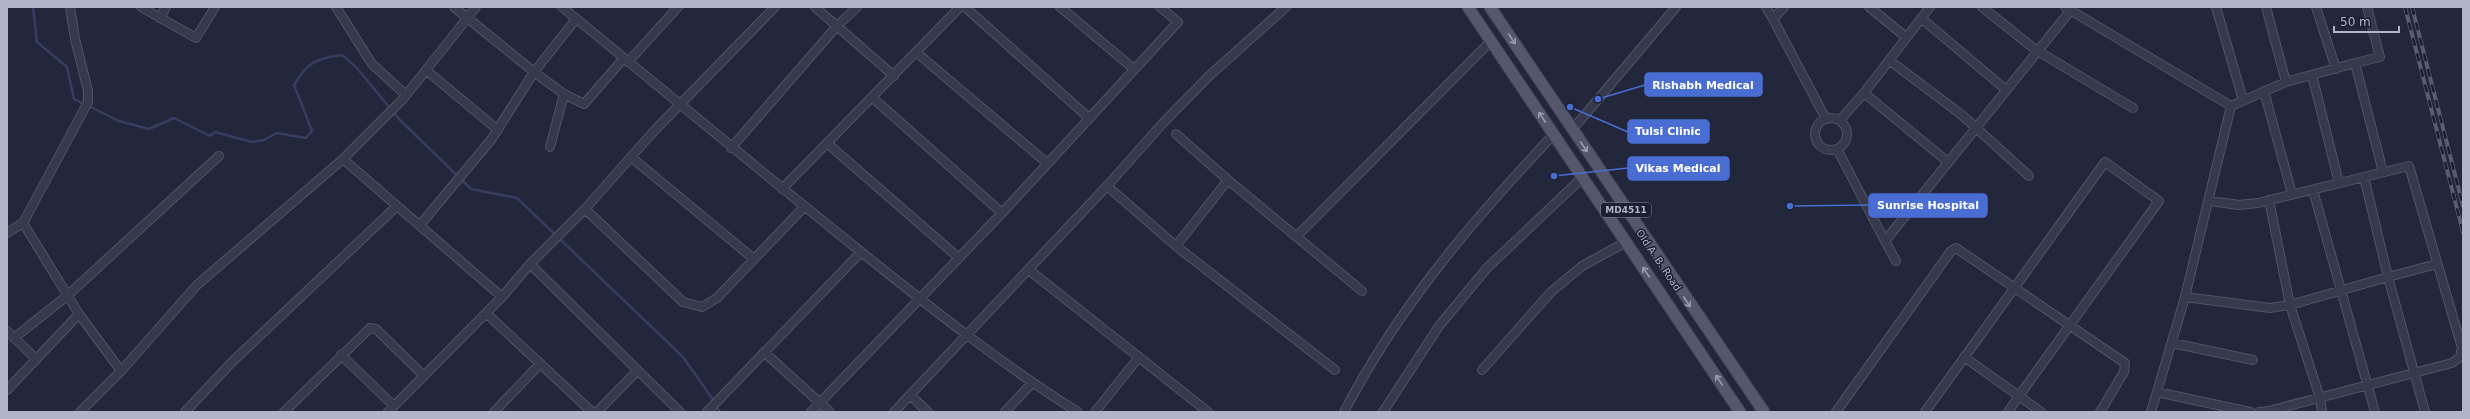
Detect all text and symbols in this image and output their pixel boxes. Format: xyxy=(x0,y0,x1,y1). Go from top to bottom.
scale bar xyxy=(2334,8,2399,34)
text: 50 m xyxy=(2340,15,2371,29)
one-way arrow xyxy=(1508,33,1516,44)
callout: Rishabh Medical xyxy=(1645,73,1762,96)
text: Rishabh Medical xyxy=(1652,79,1754,92)
one-way arrow xyxy=(1538,111,1546,123)
callout: Tulsi Clinic xyxy=(1628,120,1709,143)
text: Tulsi Clinic xyxy=(1635,125,1701,138)
one-way arrow xyxy=(1579,142,1588,153)
callout: Vikas Medical xyxy=(1628,157,1729,180)
text: Vikas Medical xyxy=(1636,162,1720,175)
callout: Sunrise Hospital xyxy=(1869,194,1987,217)
text: Sunrise Hospital xyxy=(1877,199,1979,212)
road number: MD4511 xyxy=(1601,203,1651,217)
street label: Old A. B. Road xyxy=(1634,228,1683,293)
one-way arrow xyxy=(1642,267,1650,278)
one-way arrow xyxy=(1683,296,1691,307)
one-way arrow xyxy=(1714,374,1723,385)

